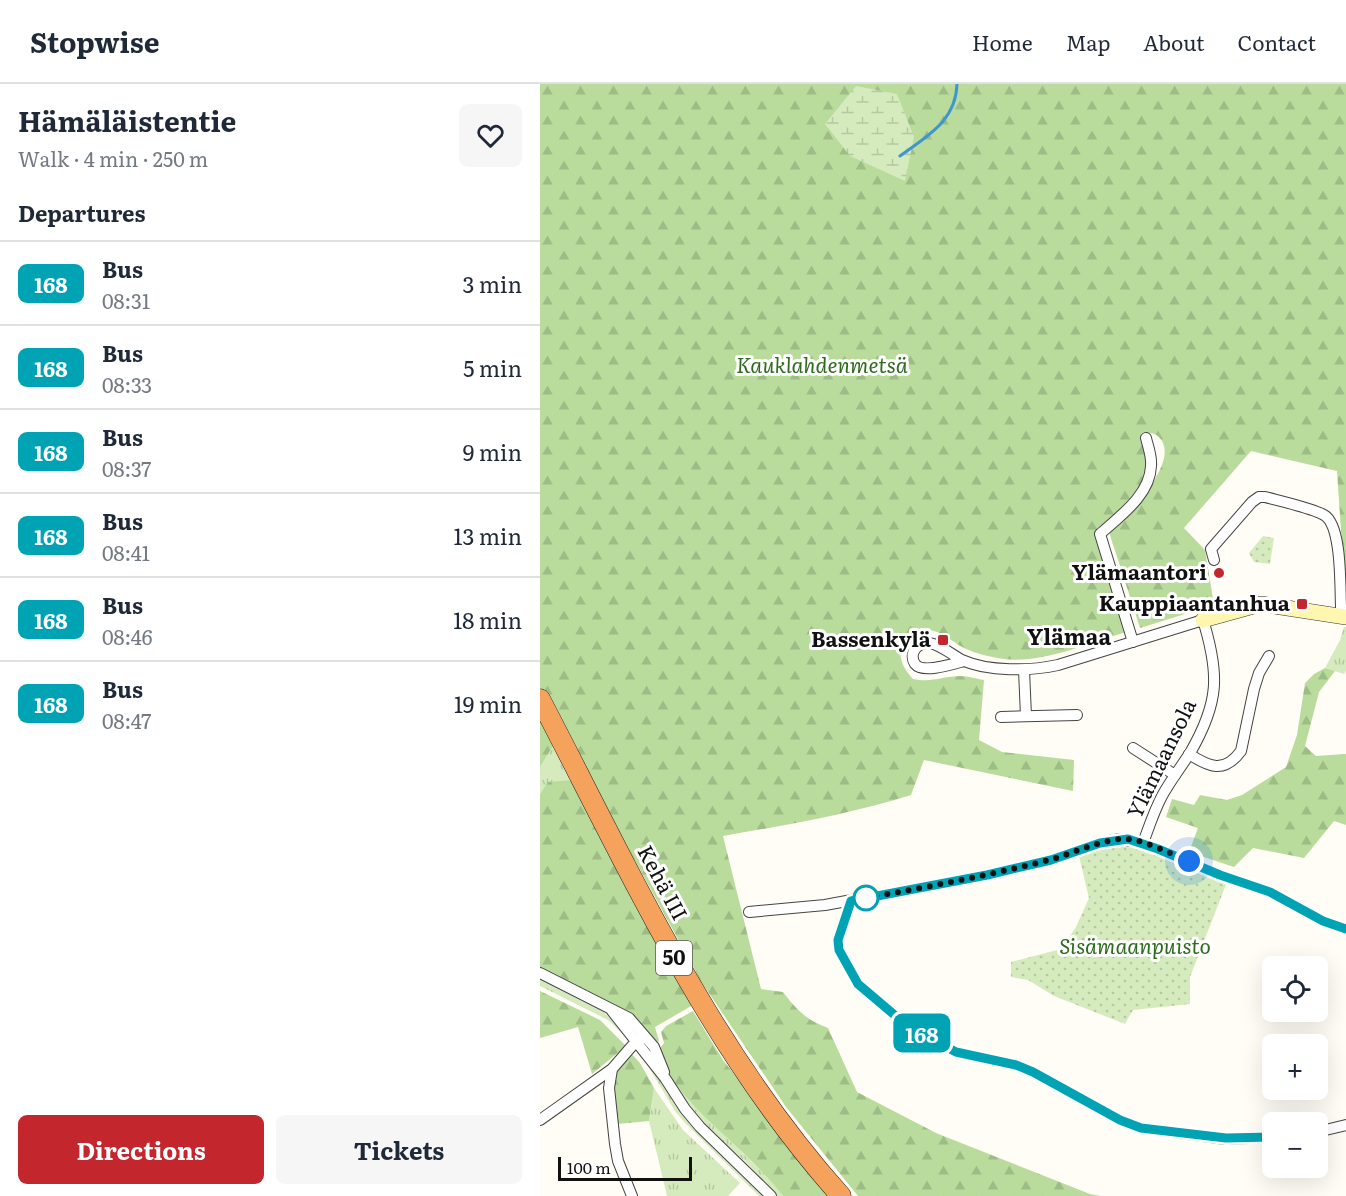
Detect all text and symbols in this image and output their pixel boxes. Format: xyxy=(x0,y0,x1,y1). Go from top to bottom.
text: Stopwise xyxy=(30,20,160,62)
text: Home xyxy=(972,26,1033,57)
text: Map xyxy=(1066,26,1110,57)
text: About xyxy=(1143,26,1205,57)
text: Contact xyxy=(1238,26,1316,57)
text: Hämäläistentie xyxy=(18,99,236,141)
button: heart xyxy=(459,104,522,167)
text: Walk · 4 min · 250 m xyxy=(18,143,208,173)
text: Departures xyxy=(18,196,145,229)
text: Bus xyxy=(102,252,143,285)
text: 3 min xyxy=(462,267,522,300)
text: 168 xyxy=(34,268,68,299)
text: 08:31 xyxy=(102,285,150,315)
text: Bus xyxy=(102,336,143,369)
park label: Kauklahdenmetsä xyxy=(736,348,908,379)
text: 5 min xyxy=(463,351,522,384)
text: 168 xyxy=(34,352,68,383)
text: 08:33 xyxy=(102,369,152,399)
text: Bus xyxy=(102,420,143,453)
text: 9 min xyxy=(463,435,522,468)
text: 168 xyxy=(34,436,68,467)
text: 08:37 xyxy=(102,453,151,483)
text: Bus xyxy=(102,504,143,537)
text: 13 min xyxy=(453,519,522,552)
text: 168 xyxy=(34,520,68,551)
text: 08:41 xyxy=(102,537,150,567)
place label: Ylämaantori xyxy=(1072,555,1207,586)
marker: Ylämaantori xyxy=(1212,566,1226,580)
place label: Kauppiaantanhua xyxy=(1099,586,1291,617)
text: Bus xyxy=(102,588,143,621)
marker: Kauppiaantanhua xyxy=(1295,597,1309,611)
text: 18 min xyxy=(453,603,522,636)
text: 168 xyxy=(34,604,68,635)
district label: Ylämaa xyxy=(1027,619,1111,652)
text: 08:46 xyxy=(102,621,153,651)
place label: Bassenkylä xyxy=(811,622,932,653)
marker: Bassenkylä xyxy=(936,633,950,647)
text: Bus xyxy=(102,672,143,705)
text: 19 min xyxy=(454,687,522,720)
text: 168 xyxy=(34,688,68,719)
street label: Ylämaansola xyxy=(1117,692,1202,823)
text: 08:47 xyxy=(102,705,151,735)
street label: Kehä III xyxy=(631,839,697,925)
your location xyxy=(1174,846,1204,876)
unlabelled marker xyxy=(853,885,879,911)
park label: Sisämaanpuisto xyxy=(1059,929,1211,960)
road number: 50 xyxy=(656,941,692,975)
map controls xyxy=(1262,956,1328,1178)
button: locate xyxy=(1262,956,1328,1022)
line badge: 168 xyxy=(888,1014,956,1052)
text: 168 xyxy=(905,1018,939,1049)
button: + xyxy=(1262,1034,1328,1100)
button: − xyxy=(1262,1112,1328,1178)
button: Directions xyxy=(18,1115,264,1184)
button: Tickets xyxy=(276,1115,522,1184)
scale bar xyxy=(558,1154,692,1182)
text: 100 m xyxy=(567,1155,611,1179)

